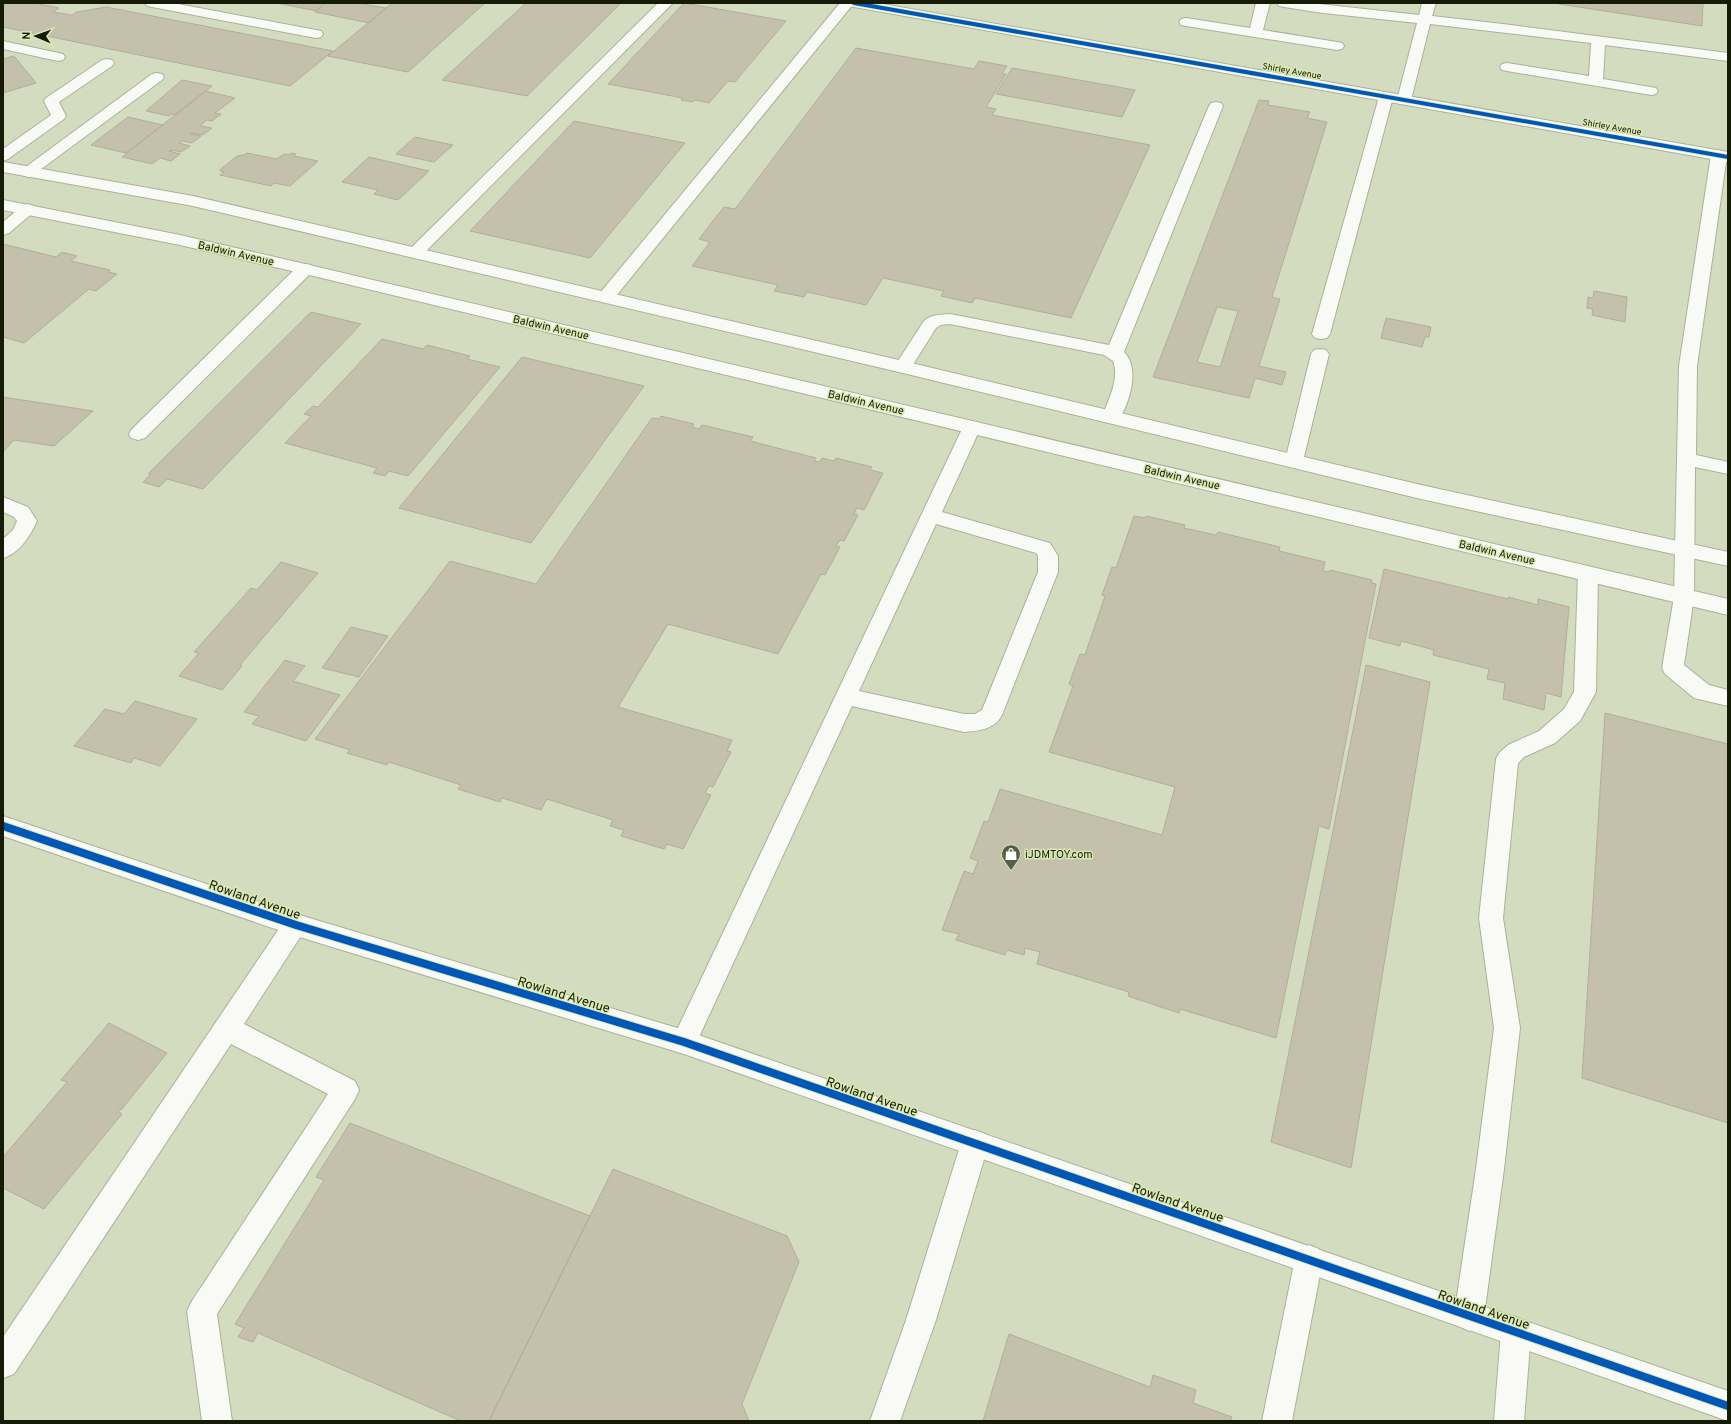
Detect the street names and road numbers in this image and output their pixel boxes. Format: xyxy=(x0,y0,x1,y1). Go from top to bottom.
street label: Shirley Avenue xyxy=(1261,61,1322,82)
street label: Shirley Avenue xyxy=(1581,117,1642,138)
street label: Baldwin Avenue xyxy=(196,238,275,270)
street label: Baldwin Avenue xyxy=(511,312,590,344)
street label: Baldwin Avenue xyxy=(826,387,905,419)
street label: Baldwin Avenue xyxy=(1142,462,1221,494)
street label: Baldwin Avenue xyxy=(1457,537,1536,569)
street label: Rowland Avenue xyxy=(206,878,302,924)
street label: Rowland Avenue xyxy=(515,974,612,1018)
street label: Rowland Avenue xyxy=(823,1075,919,1121)
street label: Rowland Avenue xyxy=(1129,1181,1225,1227)
street label: Rowland Avenue xyxy=(1435,1288,1531,1334)

